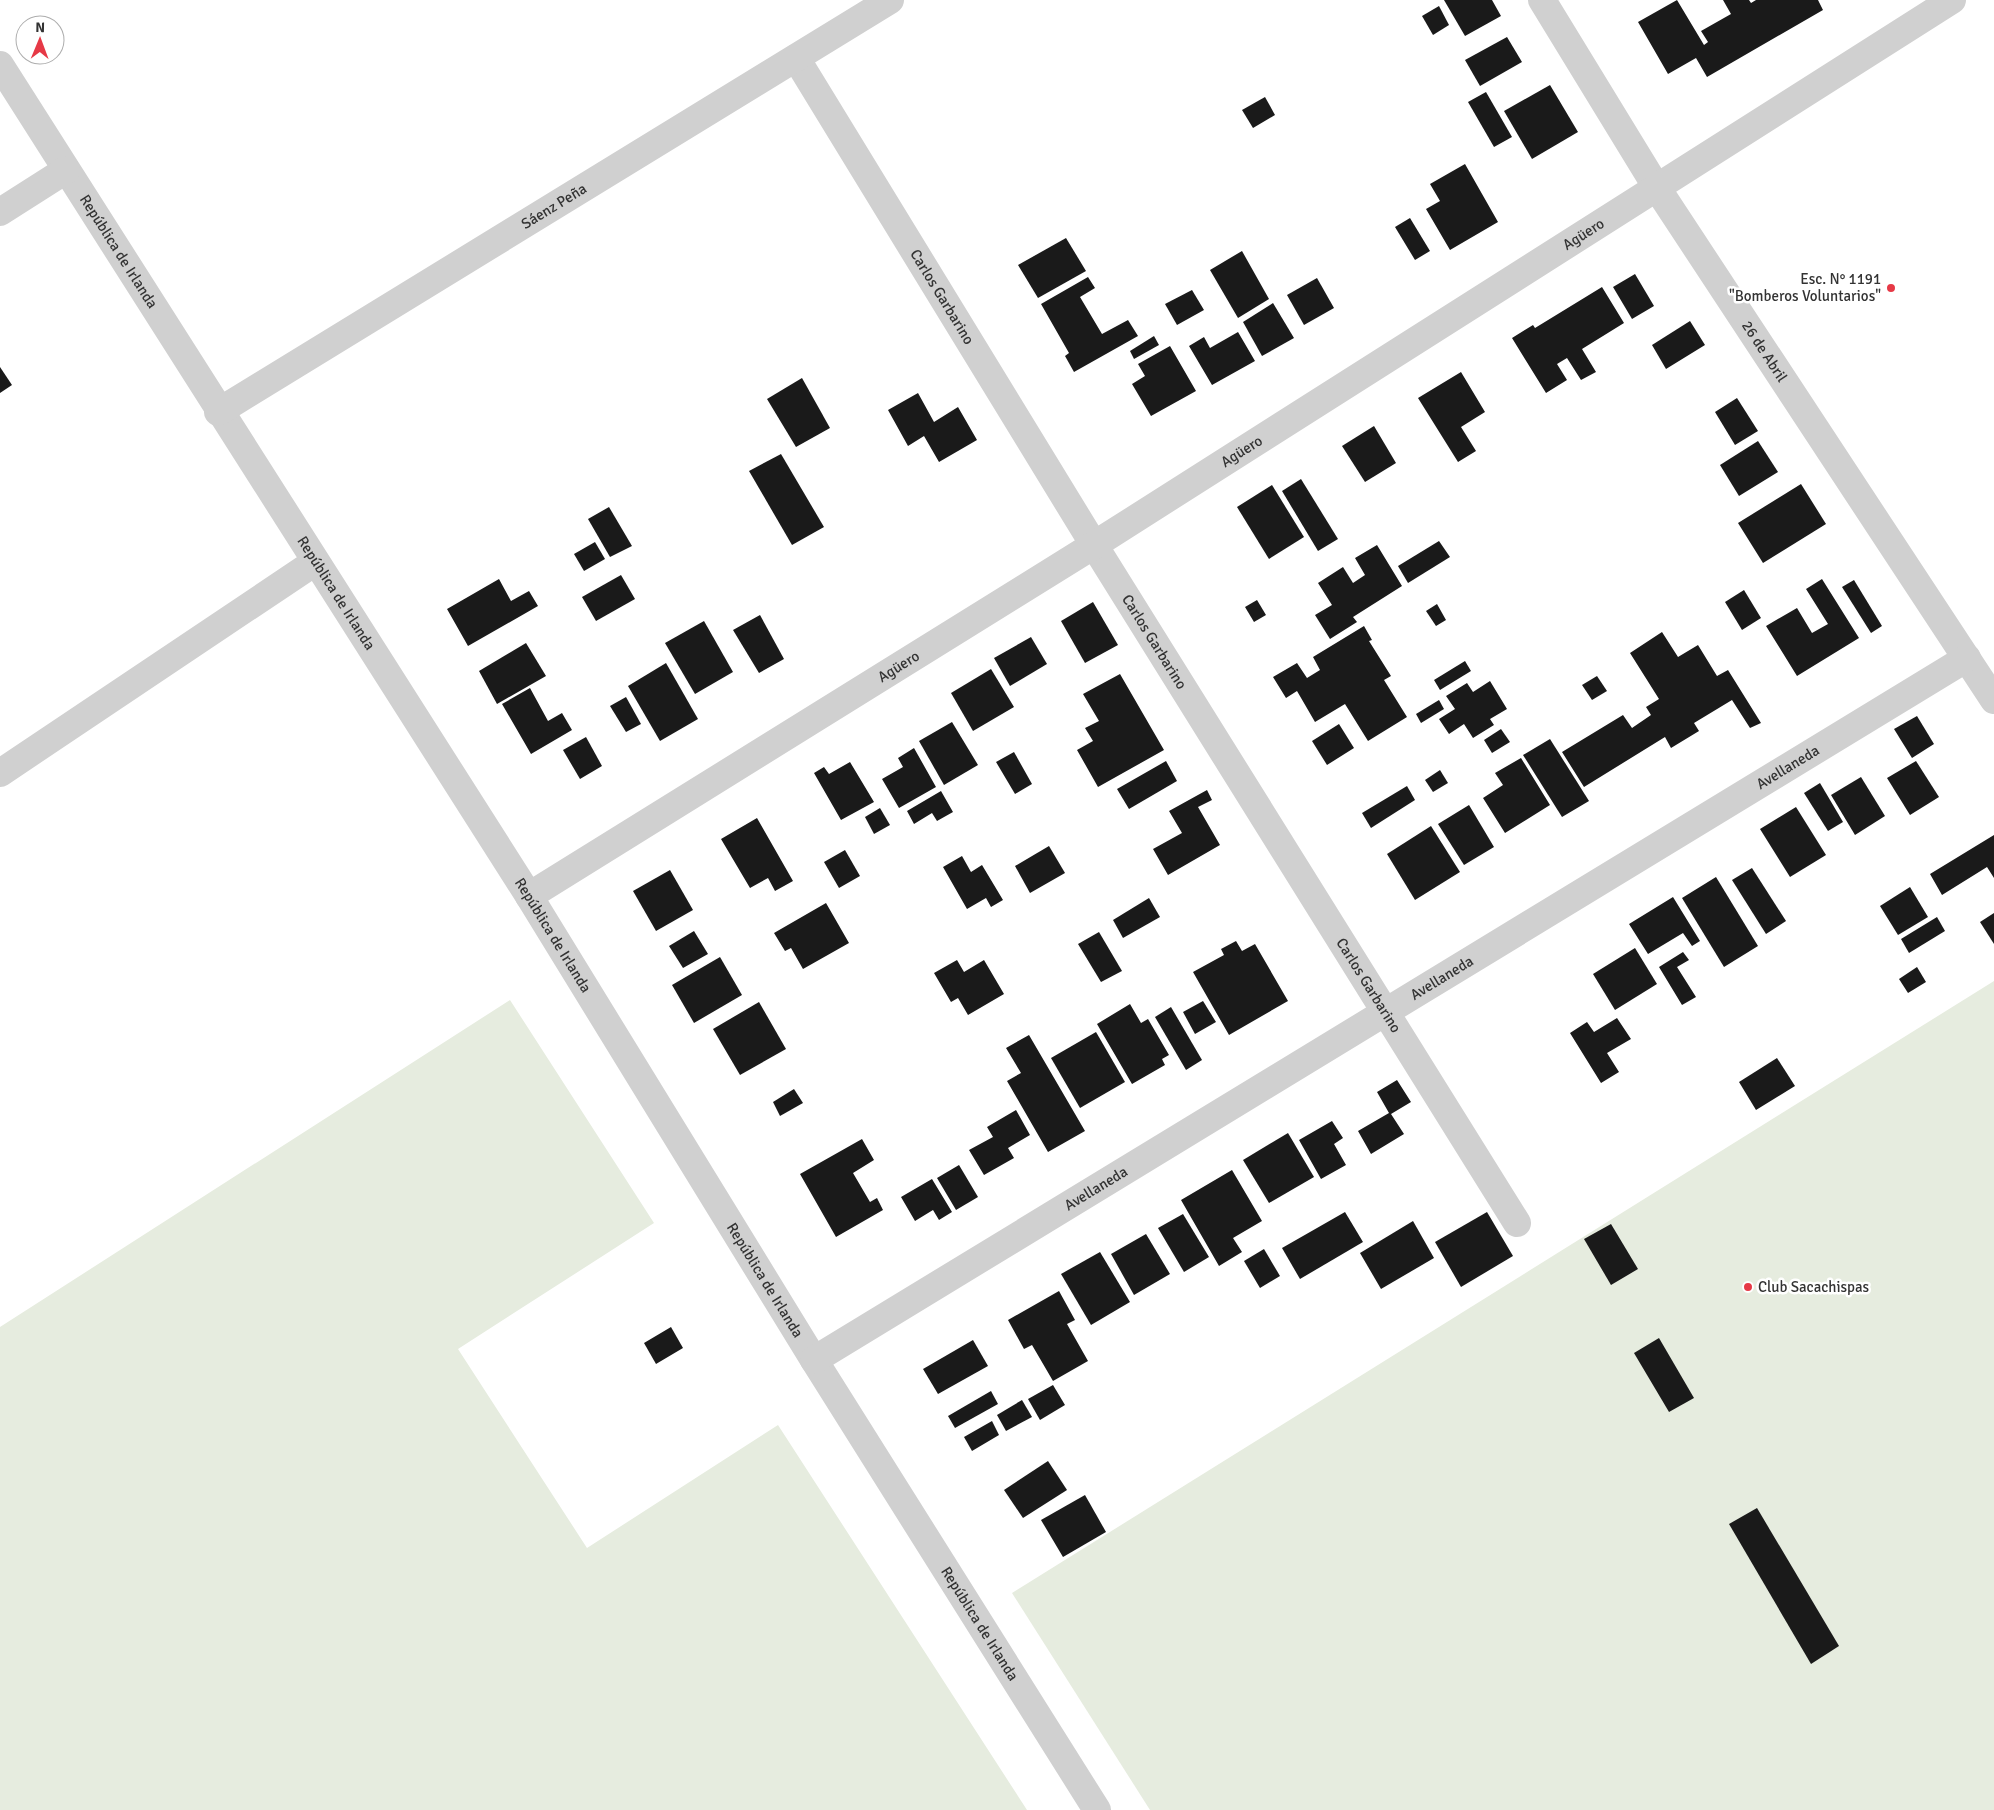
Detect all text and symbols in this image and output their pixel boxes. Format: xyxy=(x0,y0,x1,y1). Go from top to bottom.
north arrow xyxy=(15,15,65,65)
text: N xyxy=(35,19,45,36)
street label: Sáenz Peña xyxy=(518,179,590,233)
street label: República de Irlanda xyxy=(76,191,162,312)
street label: Agüero xyxy=(1559,214,1608,254)
street label: Carlos Garbarino xyxy=(906,246,978,348)
place label: Esc. N° 1191 "Bomberos Voluntarios" xyxy=(1729,270,1881,305)
marker: Esc. N° 1191 "Bomberos Voluntarios" xyxy=(1885,282,1897,294)
street label: 26 de Abril xyxy=(1738,317,1791,385)
street label: Agüero xyxy=(1217,431,1266,471)
street label: República de Irlanda xyxy=(293,533,379,653)
street label: Carlos Garbarino xyxy=(1118,591,1191,693)
street label: Agüero xyxy=(874,647,923,686)
street label: Avellaneda xyxy=(1753,741,1823,793)
street label: República de Irlanda xyxy=(511,874,595,996)
street label: Carlos Garbarino xyxy=(1332,935,1405,1036)
street label: Avellaneda xyxy=(1407,952,1477,1004)
street label: Avellaneda xyxy=(1061,1162,1131,1214)
street label: República de Irlanda xyxy=(723,1220,807,1341)
place label: Club Sacachispas xyxy=(1758,1278,1870,1296)
marker: Club Sacachispas xyxy=(1742,1281,1754,1293)
street label: República de Irlanda xyxy=(937,1563,1022,1684)

